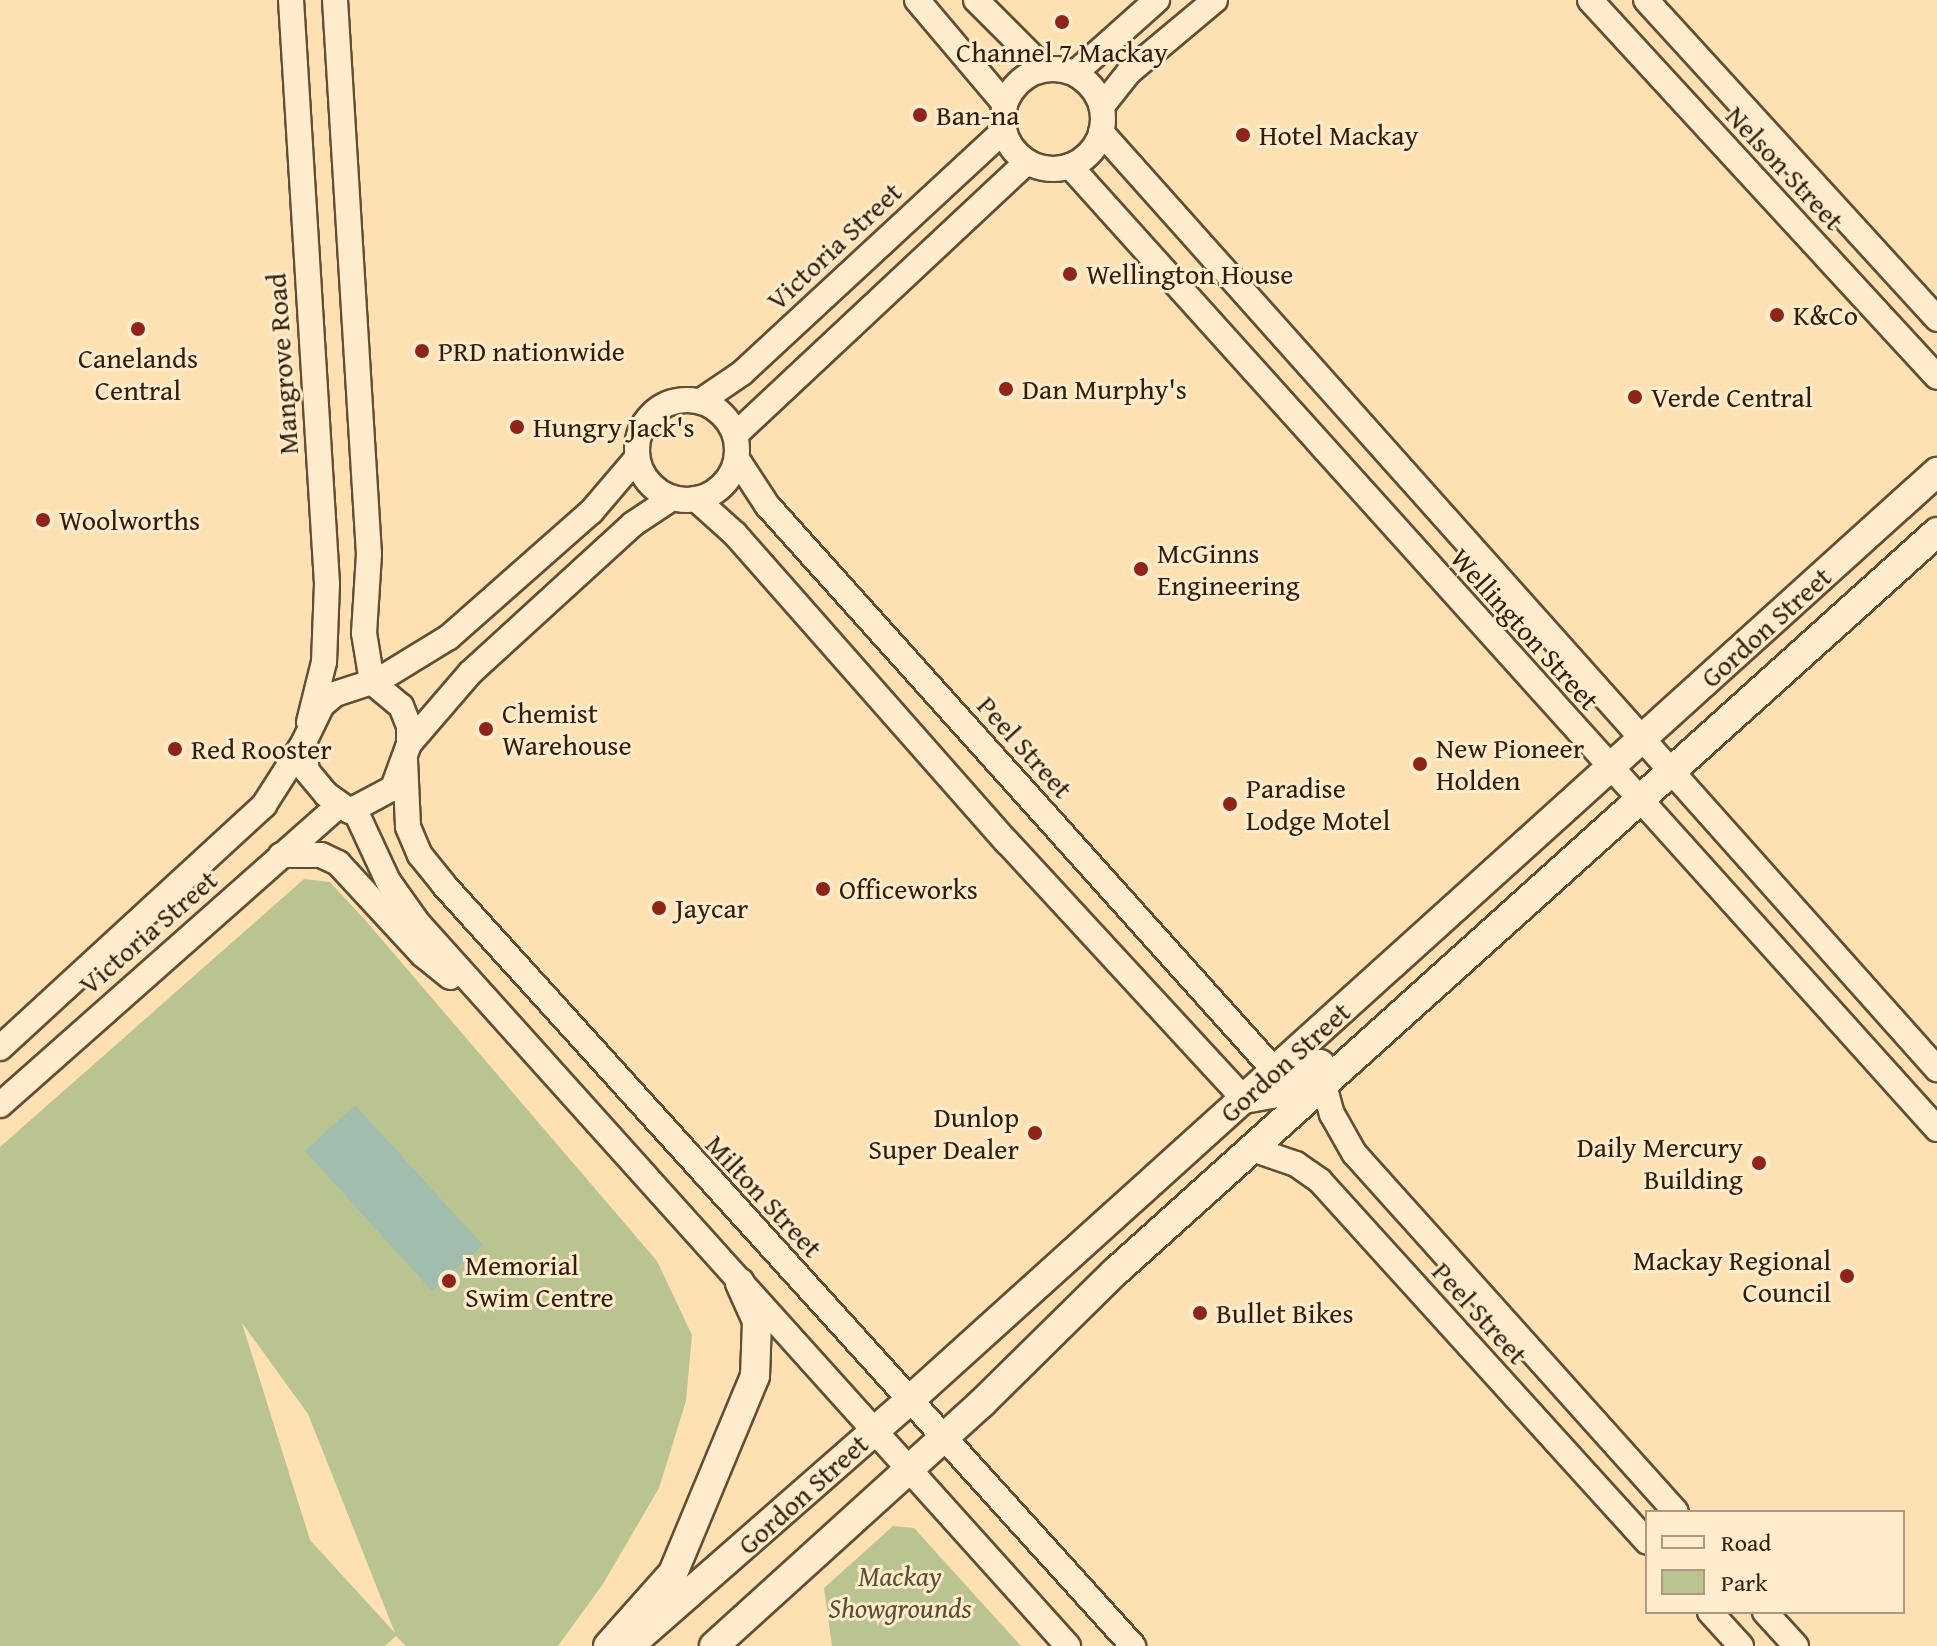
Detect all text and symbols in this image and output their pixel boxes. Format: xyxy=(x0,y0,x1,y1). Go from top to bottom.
marker: Channel 7 Mackay xyxy=(1053,13,1071,31)
place label: Channel 7 Mackay xyxy=(956,35,1168,69)
place label: Ban-na xyxy=(936,98,1019,132)
street label: Nelson Street xyxy=(1719,99,1851,237)
marker: Ban-na xyxy=(911,106,929,124)
place label: Hotel Mackay xyxy=(1259,118,1418,152)
marker: Hotel Mackay xyxy=(1234,126,1252,144)
street label: Victoria Street xyxy=(759,175,909,317)
place label: Wellington House xyxy=(1086,257,1293,291)
marker: Wellington House xyxy=(1061,265,1079,283)
street label: Mangrove Road xyxy=(259,272,305,456)
place label: K&Co xyxy=(1793,298,1858,332)
marker: K&Co xyxy=(1768,306,1786,324)
marker: Canelands Central xyxy=(129,320,147,338)
place label: PRD nationwide xyxy=(438,334,625,368)
place label: Canelands Central xyxy=(78,341,198,407)
marker: PRD nationwide xyxy=(413,342,431,360)
place label: Dan Murphy's xyxy=(1022,372,1187,406)
marker: Dan Murphy's xyxy=(997,380,1015,398)
place label: Verde Central xyxy=(1651,380,1813,414)
marker: Verde Central xyxy=(1626,388,1644,406)
place label: Hungry Jack's xyxy=(533,410,695,444)
marker: Hungry Jack's xyxy=(508,418,526,436)
place label: Woolworths xyxy=(59,503,200,537)
marker: Woolworths xyxy=(34,511,52,529)
place label: McGinns Engineering xyxy=(1157,536,1300,602)
street label: Wellington Street xyxy=(1444,541,1606,717)
marker: McGinns Engineering xyxy=(1132,560,1150,578)
street label: Gordon Street xyxy=(1694,560,1838,694)
street label: Peel Street xyxy=(970,689,1080,805)
place label: Chemist Warehouse xyxy=(502,696,632,762)
marker: Chemist Warehouse xyxy=(477,720,495,738)
place label: New Pioneer Holden xyxy=(1436,731,1584,797)
place label: Red Rooster xyxy=(191,732,332,766)
marker: Red Rooster xyxy=(166,740,184,758)
marker: New Pioneer Holden xyxy=(1411,755,1429,773)
place label: Paradise Lodge Motel xyxy=(1246,771,1390,837)
marker: Paradise Lodge Motel xyxy=(1221,795,1239,813)
street label: Victoria Street xyxy=(72,863,224,1001)
place label: Officeworks xyxy=(839,872,978,906)
marker: Officeworks xyxy=(814,880,832,898)
place label: Jaycar xyxy=(675,891,748,925)
marker: Jaycar xyxy=(650,899,668,917)
street label: Gordon Street xyxy=(1213,995,1357,1129)
place label: Dunlop Super Dealer xyxy=(868,1100,1019,1166)
marker: Dunlop Super Dealer xyxy=(1026,1124,1044,1142)
street label: Milton Street xyxy=(699,1128,829,1264)
place label: Daily Mercury Building xyxy=(1577,1130,1743,1196)
marker: Daily Mercury Building xyxy=(1750,1154,1768,1172)
place label: Mackay Regional Council xyxy=(1633,1243,1831,1309)
place label: Memorial Swim Centre xyxy=(465,1248,614,1314)
street label: Peel Street xyxy=(1425,1255,1535,1371)
marker: Mackay Regional Council xyxy=(1838,1267,1856,1285)
marker: Memorial Swim Centre xyxy=(440,1272,458,1290)
place label: Bullet Bikes xyxy=(1216,1296,1354,1330)
marker: Bullet Bikes xyxy=(1191,1304,1209,1322)
street label: Gordon Street xyxy=(731,1427,875,1561)
legend xyxy=(1645,1510,1905,1614)
text: Road xyxy=(1721,1525,1771,1560)
park label: Mackay Showgrounds xyxy=(828,1559,972,1625)
text: Park xyxy=(1721,1565,1767,1600)

